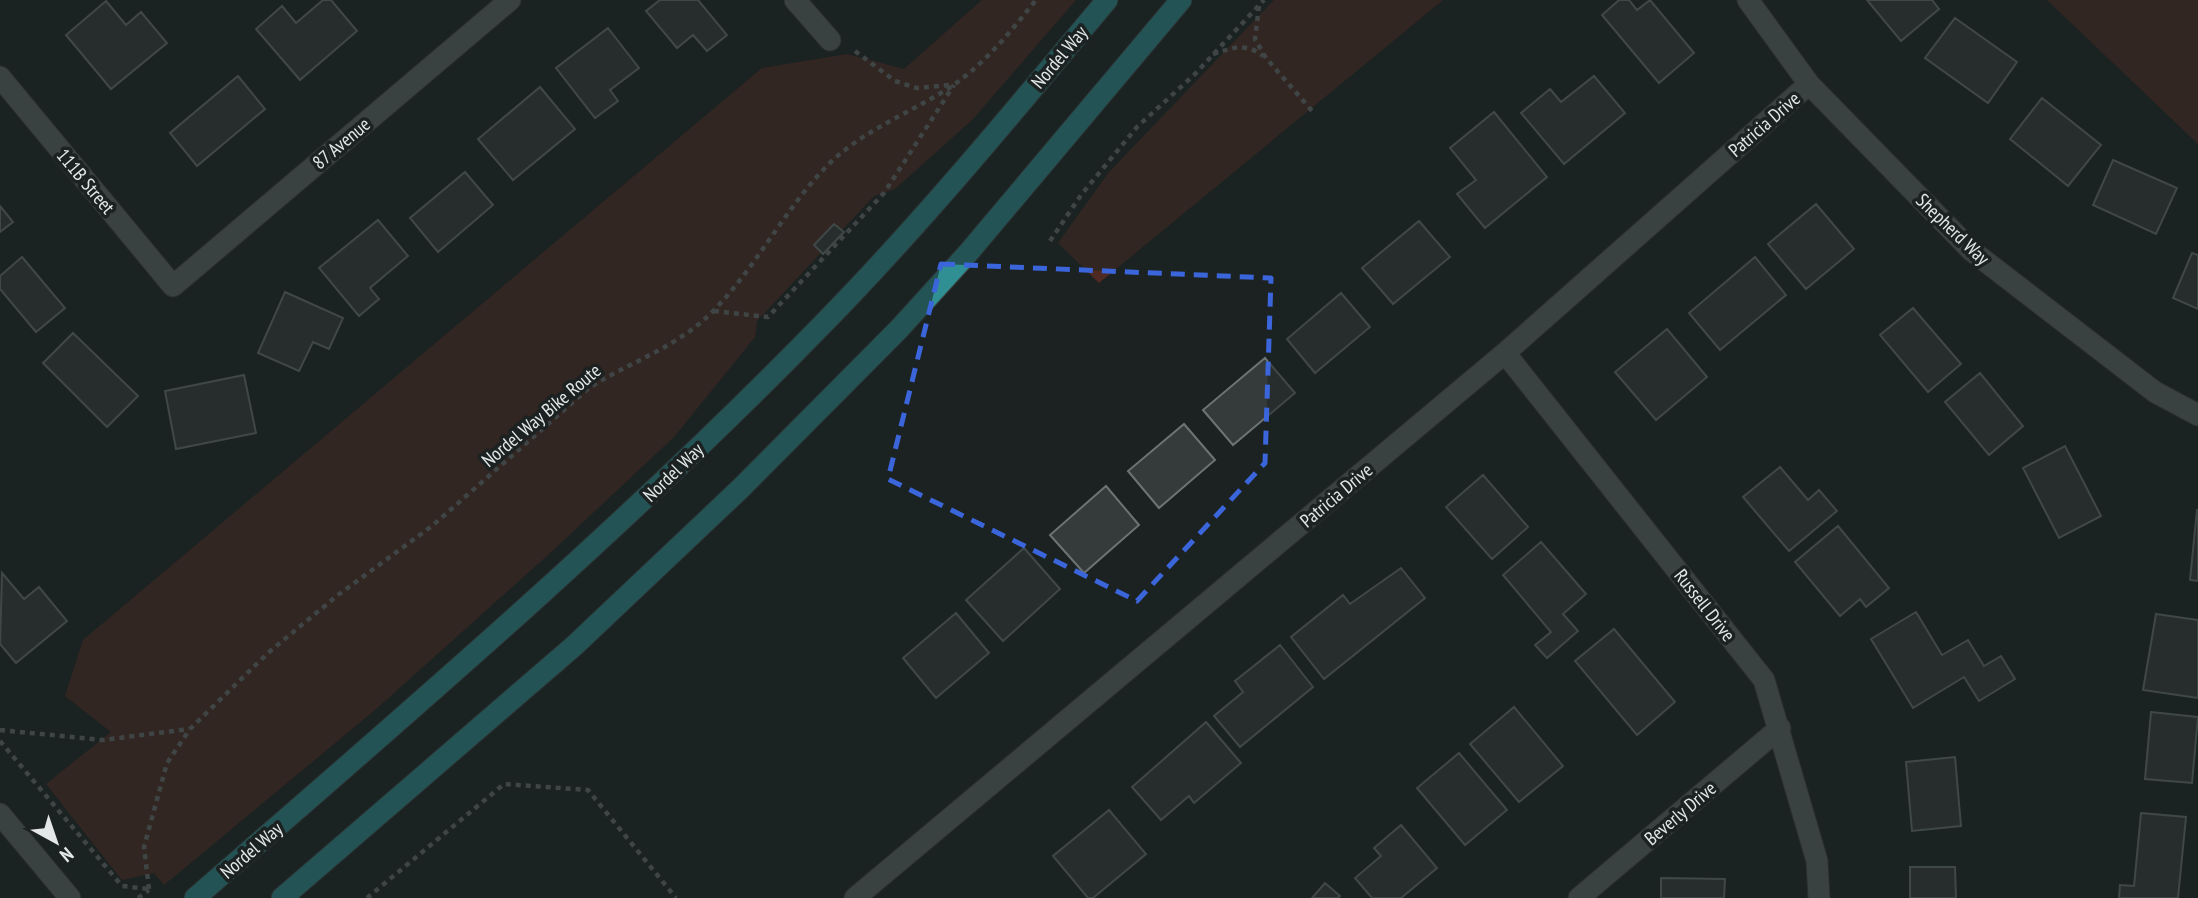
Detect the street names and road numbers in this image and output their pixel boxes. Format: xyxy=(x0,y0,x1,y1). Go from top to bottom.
street label: Nordel Way xyxy=(1026,20,1093,93)
street label: Patricia Drive xyxy=(1723,86,1805,162)
street label: 87 Avenue xyxy=(307,112,375,174)
street label: 111B Street xyxy=(52,143,121,219)
street label: Shepherd Way xyxy=(1911,188,1995,270)
street label: Nordel Way Bike Route xyxy=(477,358,606,472)
street label: Nordel Way xyxy=(638,437,709,507)
street label: Patricia Drive xyxy=(1295,458,1377,532)
street label: Russell Drive xyxy=(1669,564,1741,646)
street label: Beverly Drive xyxy=(1639,776,1721,850)
street label: Nordel Way xyxy=(215,816,288,884)

